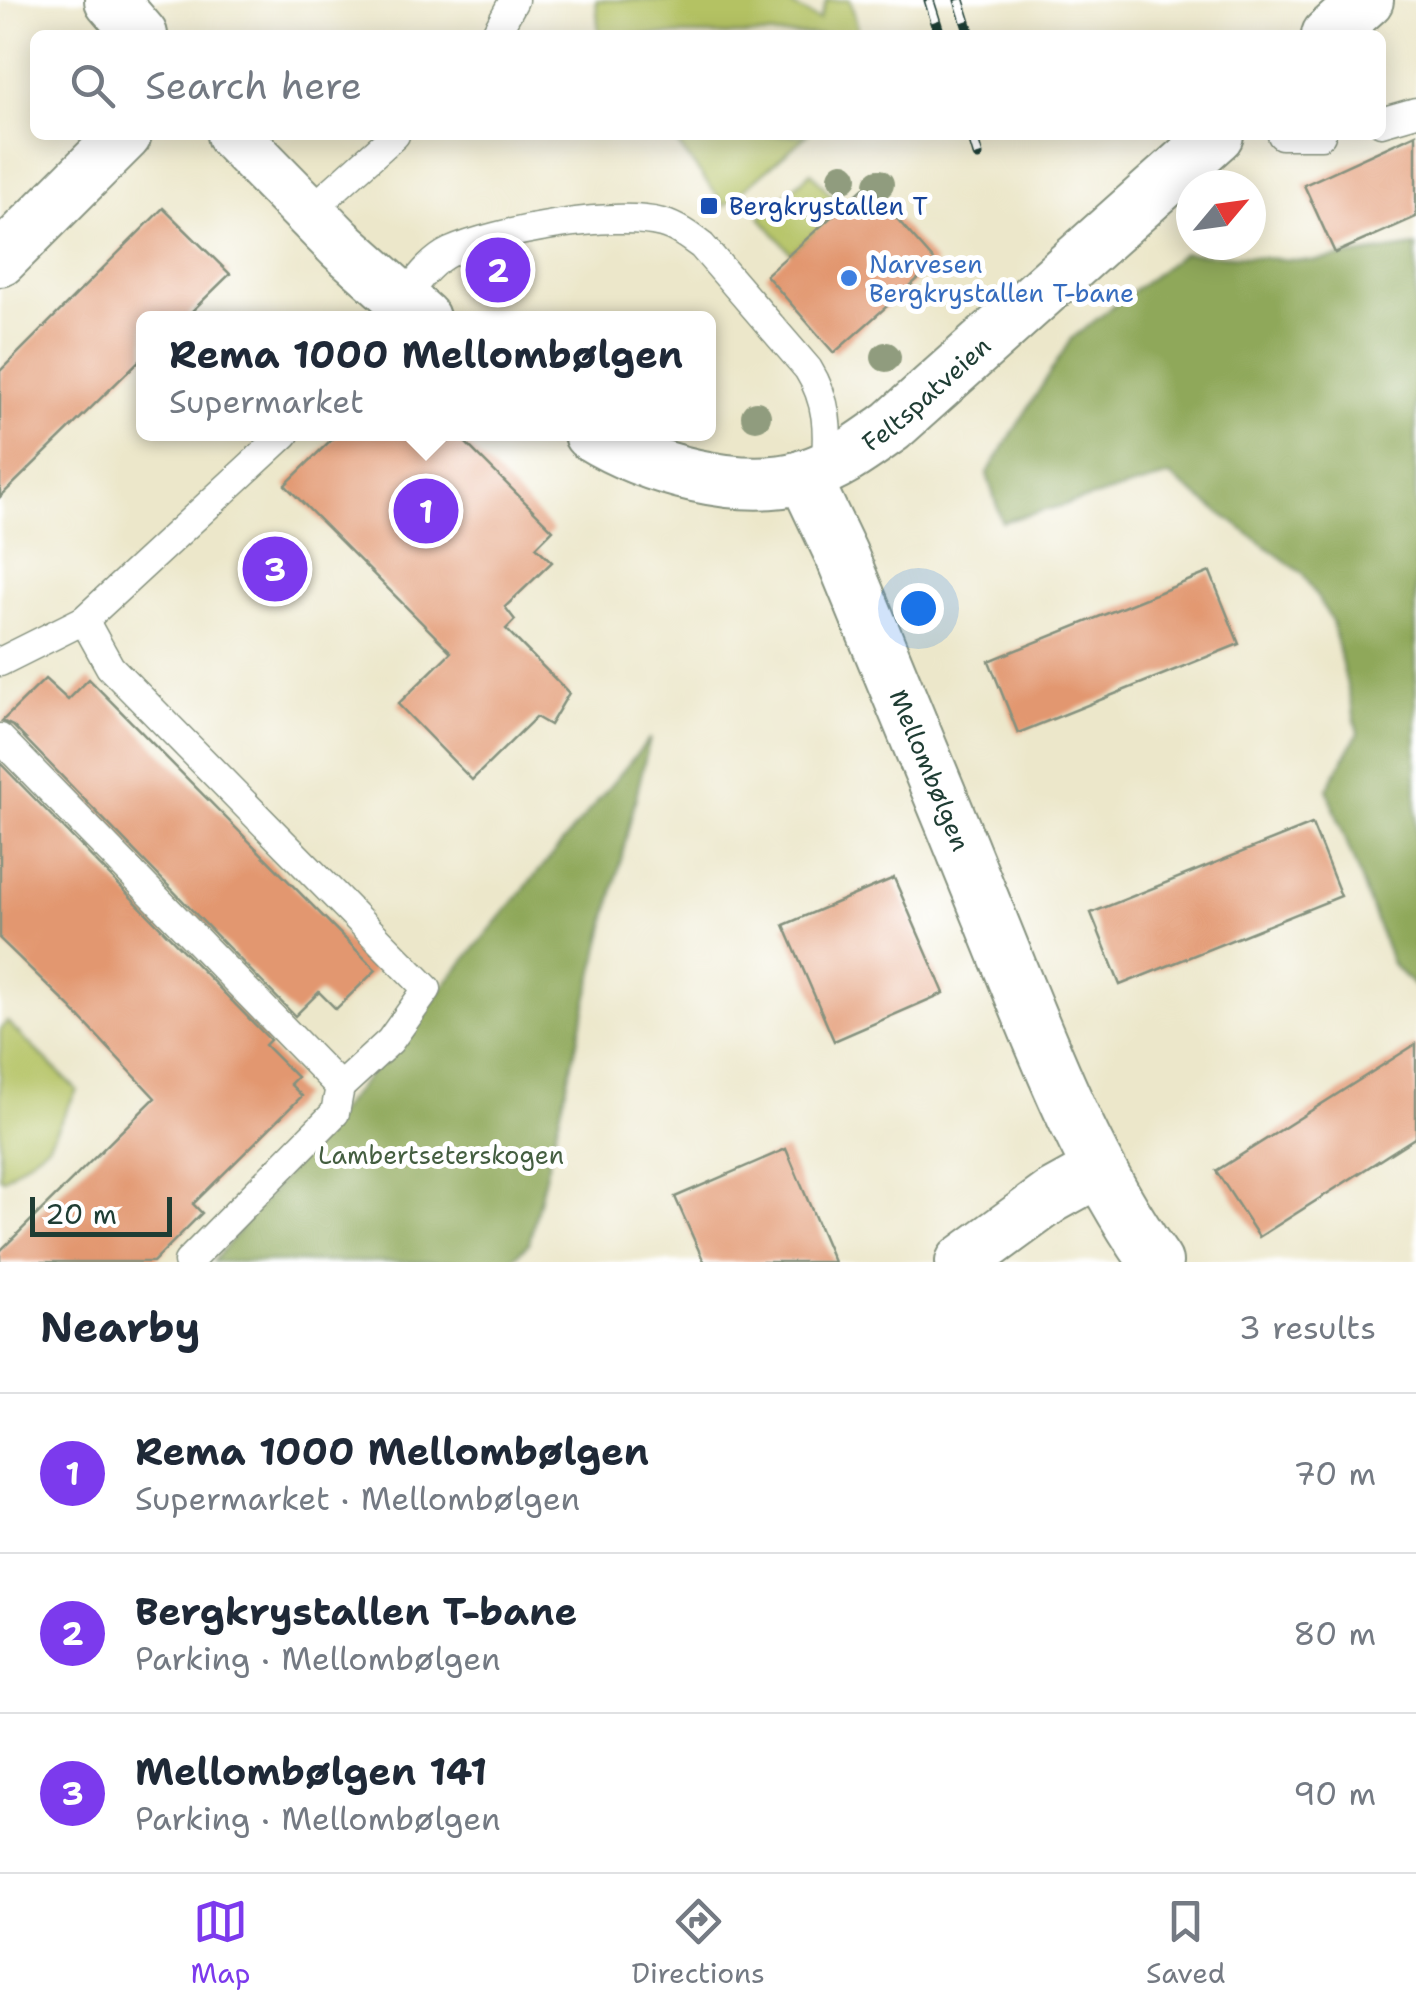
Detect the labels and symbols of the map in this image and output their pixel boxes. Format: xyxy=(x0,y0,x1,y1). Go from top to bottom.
north arrow xyxy=(1176,170,1266,260)
place label: Bergkrystallen T xyxy=(729,189,928,223)
marker: Bergkrystallen T xyxy=(698,195,720,217)
pin: 2 xyxy=(466,232,530,308)
place label: Narvesen Bergkrystallen T-bane xyxy=(869,247,1134,310)
marker: Narvesen Bergkrystallen T-bane xyxy=(838,267,860,289)
street label: Feltspatveien xyxy=(855,329,998,459)
pin: 1 xyxy=(394,474,458,548)
pin: 3 xyxy=(242,532,308,606)
your location xyxy=(893,583,944,634)
street label: Mellombølgen xyxy=(882,684,978,856)
park label: Lambertseterskogen xyxy=(318,1138,564,1172)
scale bar xyxy=(30,1192,172,1236)

